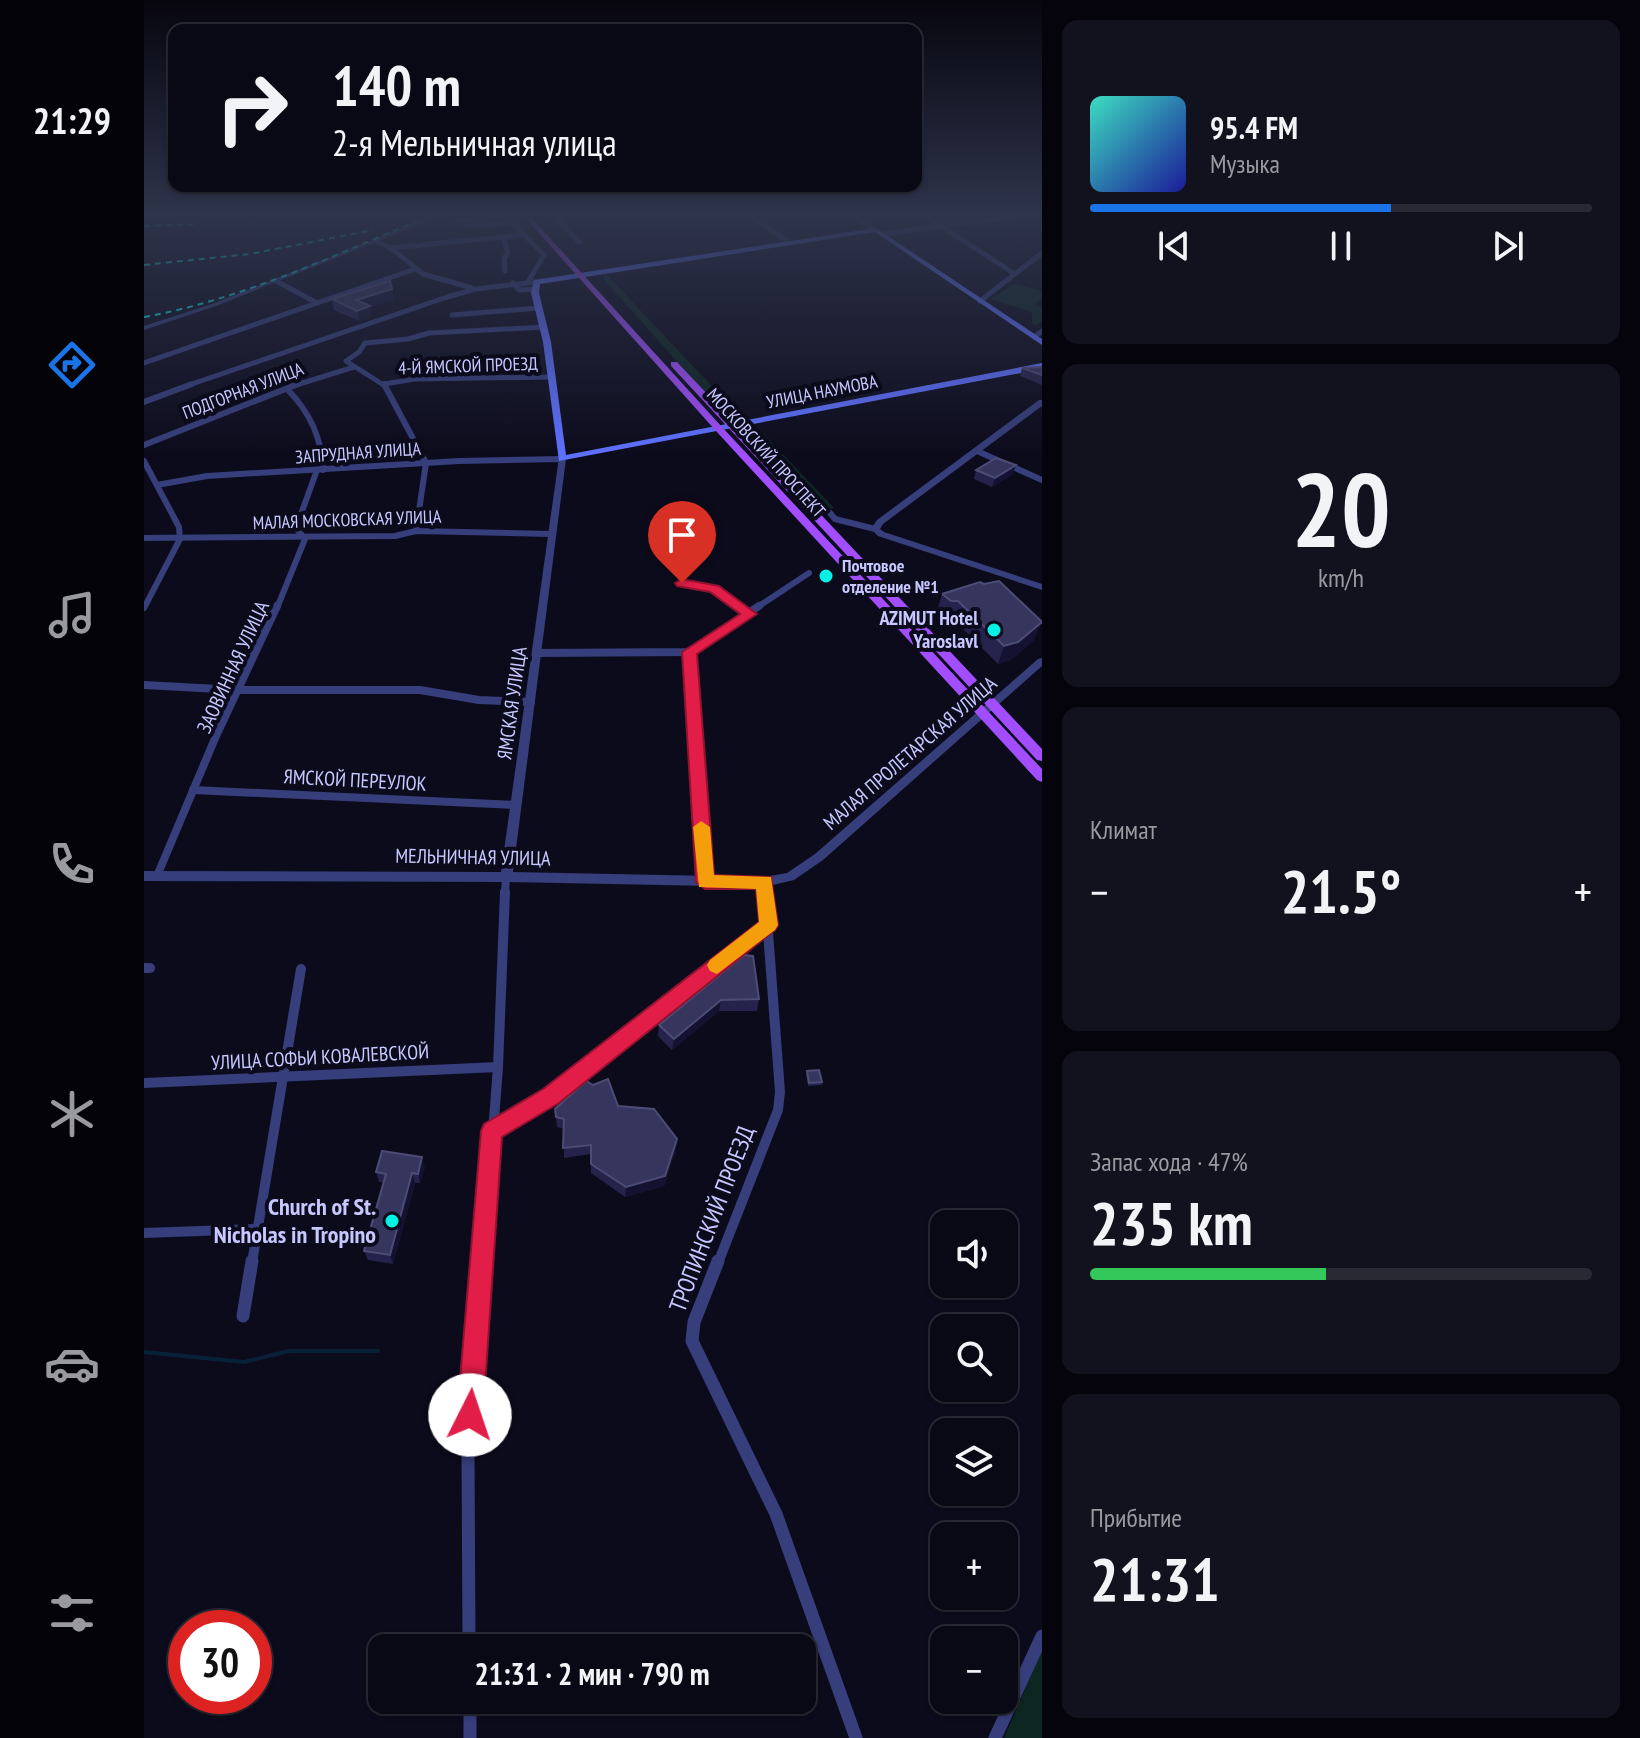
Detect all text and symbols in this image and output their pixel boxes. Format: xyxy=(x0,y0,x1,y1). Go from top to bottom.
text: 140 m xyxy=(332,49,461,121)
icon: right xyxy=(200,56,304,160)
text: 21:29 xyxy=(33,97,111,144)
text: 95.4 FM xyxy=(1210,108,1298,147)
text: 2-я Мельничная улица xyxy=(332,119,617,166)
text: Музыка xyxy=(1210,147,1280,180)
icon: previous xyxy=(1152,224,1196,268)
icon: pause xyxy=(1319,224,1363,268)
icon: next xyxy=(1486,224,1530,268)
icon: directions xyxy=(44,337,100,393)
street label: 4-Й ЯМСКОЙ ПРОЕЗД xyxy=(398,352,538,379)
street label: ПОДГОРНАЯ УЛИЦА xyxy=(179,357,307,424)
street label: УЛИЦА НАУМОВА xyxy=(765,369,880,414)
street label: МОСКОВСКИЙ ПРОСПЕКТ xyxy=(702,383,831,522)
street label: ЗАПРУДНАЯ УЛИЦА xyxy=(294,437,422,468)
text: 20 xyxy=(1291,441,1391,576)
pin xyxy=(648,501,716,583)
street label: МАЛАЯ МОСКОВСКАЯ УЛИЦА xyxy=(252,505,442,534)
icon: arrive xyxy=(660,513,704,557)
place label: Почтовое отделение №1 xyxy=(842,554,939,598)
text: km/h xyxy=(1318,561,1364,594)
marker: Почтовое отделение №1 xyxy=(817,567,835,585)
icon: music xyxy=(44,587,100,643)
street label: ЗАОВИННАЯ УЛИЦА xyxy=(191,596,275,737)
place label: AZIMUT Hotel Yaroslavl xyxy=(878,605,978,654)
marker: AZIMUT Hotel Yaroslavl xyxy=(985,621,1003,639)
street label: ЯМСКАЯ УЛИЦА xyxy=(491,644,533,761)
street label: МАЛАЯ ПРОЛЕТАРСКАЯ УЛИЦА xyxy=(818,670,1003,836)
street label: ЯМСКОЙ ПЕРЕУЛОК xyxy=(283,763,427,797)
text: Климат xyxy=(1090,813,1157,846)
icon: phone xyxy=(44,836,100,892)
street label: МЕЛЬНИЧНАЯ УЛИЦА xyxy=(395,843,551,871)
text: 21.5° xyxy=(1281,852,1401,930)
text: − xyxy=(1090,863,1108,920)
text: + xyxy=(1574,863,1592,920)
street label: УЛИЦА СОФЬИ КОВАЛЕВСКОЙ xyxy=(210,1038,430,1076)
icon: climate xyxy=(44,1086,100,1142)
street label: ТРОПИНСКИЙ ПРОЕЗД xyxy=(662,1121,761,1316)
text: Запас хода · 47% xyxy=(1090,1145,1248,1178)
text: 235 km xyxy=(1090,1184,1253,1262)
place label: Church of St. Nicholas in Tropino xyxy=(214,1191,376,1250)
map controls xyxy=(930,1210,1018,1714)
button: sound xyxy=(930,1210,1018,1298)
marker: Church of St. Nicholas in Tropino xyxy=(383,1212,401,1230)
button: search xyxy=(930,1314,1018,1402)
icon: car xyxy=(44,1336,100,1392)
position arrow xyxy=(428,1373,512,1457)
button: layers xyxy=(930,1418,1018,1506)
text: Прибытие xyxy=(1090,1501,1182,1534)
button: + xyxy=(930,1522,1018,1610)
text: 21:31 xyxy=(1090,1540,1220,1618)
icon: filters xyxy=(44,1585,100,1641)
speed limit sign: 30 xyxy=(168,1610,272,1714)
button: − xyxy=(930,1626,1018,1714)
text: 21:31 · 2 мин · 790 m xyxy=(474,1654,710,1693)

